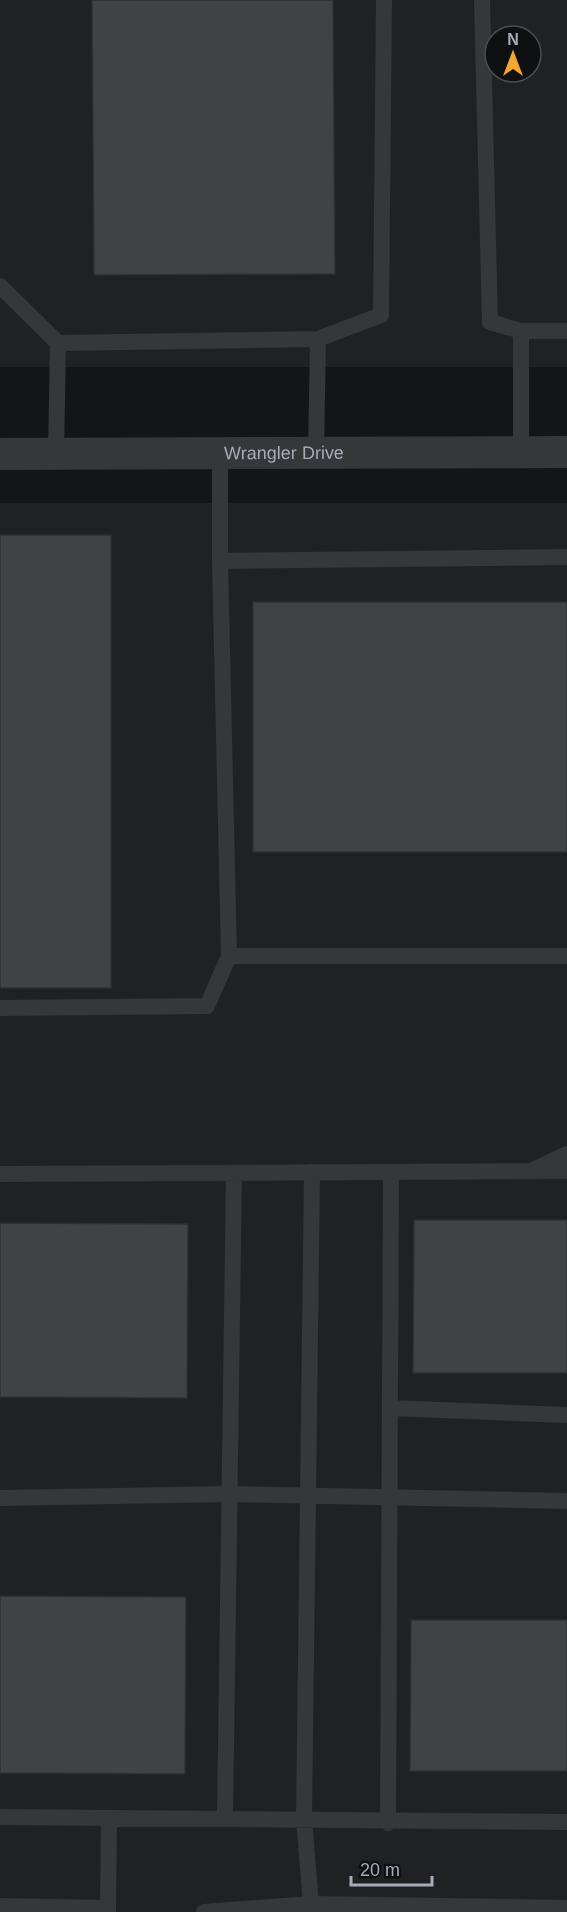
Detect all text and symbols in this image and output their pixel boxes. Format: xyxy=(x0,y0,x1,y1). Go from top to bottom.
north arrow xyxy=(483,24,543,84)
text: N xyxy=(507,31,519,48)
street label: Wrangler Drive xyxy=(224,443,344,463)
scale bar xyxy=(351,1849,432,1887)
text: 20 m xyxy=(360,1860,400,1880)

